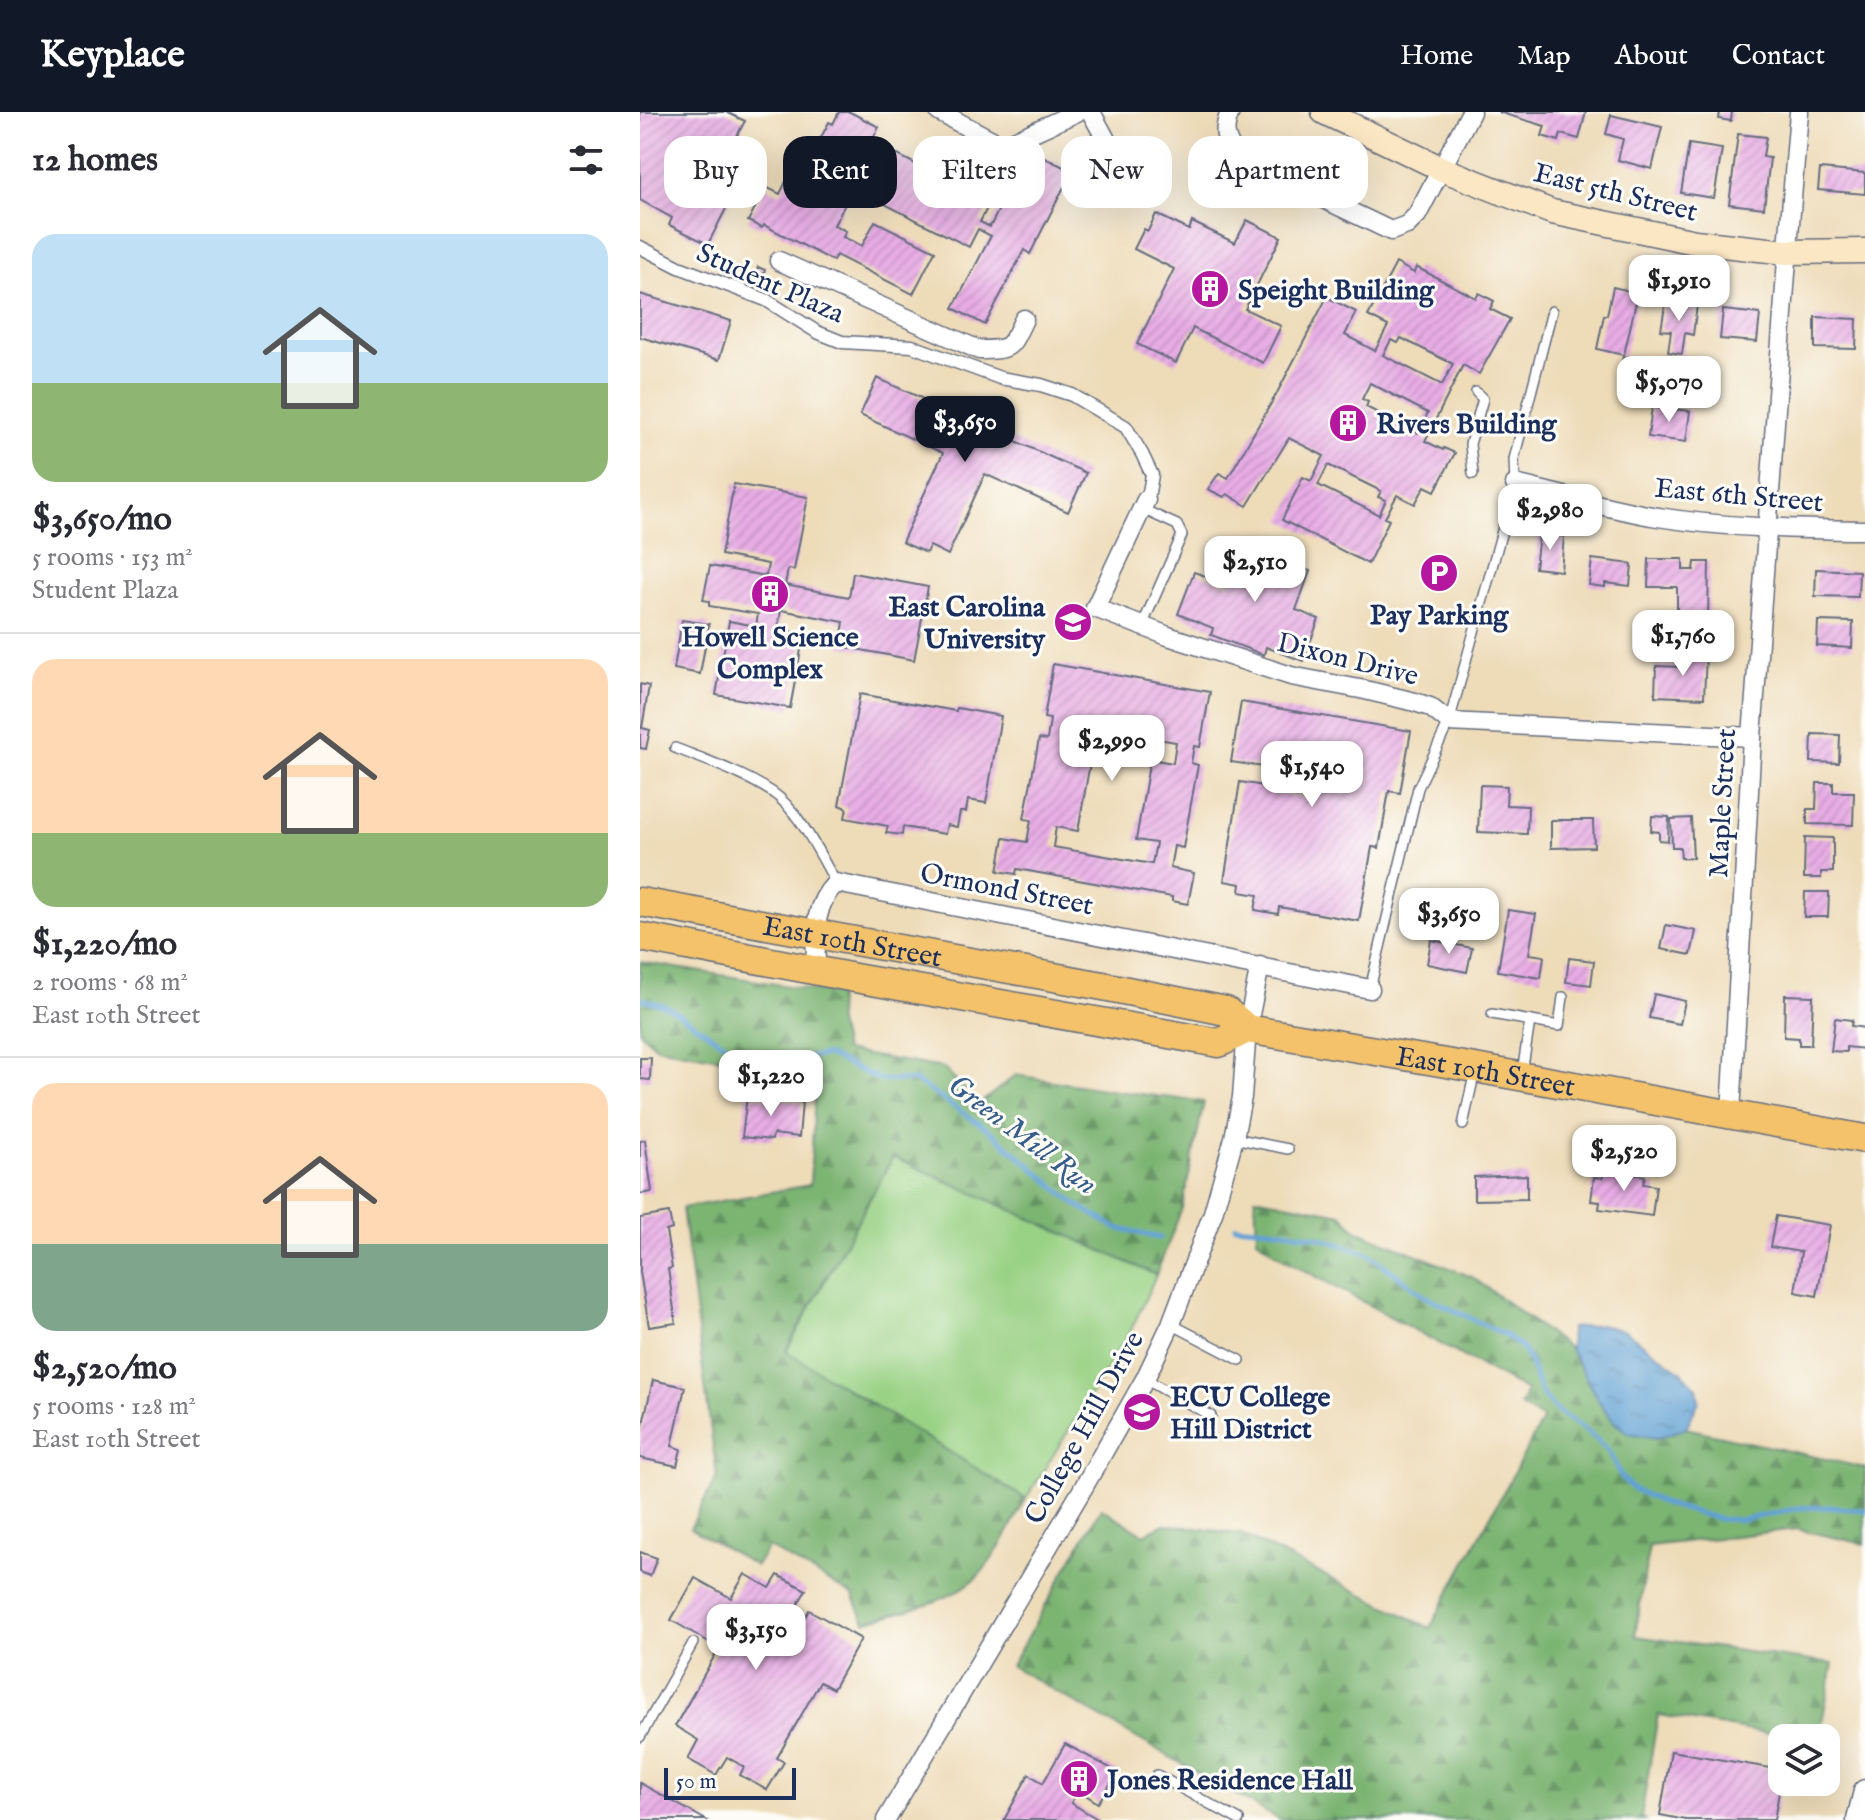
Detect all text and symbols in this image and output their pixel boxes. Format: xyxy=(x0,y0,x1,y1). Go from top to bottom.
text: Keyplace xyxy=(40,32,185,80)
text: Home xyxy=(1400,39,1473,74)
text: Map xyxy=(1517,39,1571,74)
text: About xyxy=(1615,39,1688,74)
text: Contact xyxy=(1732,39,1825,74)
chip: Buy xyxy=(664,136,767,208)
chip: Rent xyxy=(783,136,897,208)
chip: Filters xyxy=(913,136,1045,208)
chip: New xyxy=(1061,136,1172,208)
chip: Apartment xyxy=(1188,136,1368,208)
icon: filters xyxy=(564,138,608,182)
text: 12 homes xyxy=(32,139,158,182)
street label: East 5th Street xyxy=(1530,156,1701,231)
street label: Student Plaza xyxy=(691,236,850,333)
pin: $1,910 xyxy=(1614,255,1744,323)
text: $1,910 xyxy=(1647,264,1711,297)
building icon: Speight Building xyxy=(1189,268,1231,310)
place label: Speight Building xyxy=(1238,274,1435,309)
icon: home xyxy=(248,286,392,430)
pin: $5,070 xyxy=(1604,356,1734,424)
text: $5,070 xyxy=(1635,365,1703,398)
pin: $3,650 xyxy=(900,396,1030,464)
building icon: Rivers Building xyxy=(1327,402,1369,444)
text: $3,650 xyxy=(933,405,997,438)
place label: Rivers Building xyxy=(1376,408,1557,443)
street label: East 6th Street xyxy=(1653,472,1825,521)
pin: $2,980 xyxy=(1485,484,1615,552)
text: $2,980 xyxy=(1516,493,1584,526)
text: $3,650/mo xyxy=(32,498,172,541)
pin: $2,510 xyxy=(1190,536,1320,604)
text: 5 rooms · 153 m² xyxy=(32,541,193,574)
text: $2,510 xyxy=(1222,545,1288,578)
parking icon: Pay Parking xyxy=(1418,552,1460,594)
building icon: Howell Science Complex xyxy=(749,573,791,615)
text: Student Plaza xyxy=(32,574,179,607)
place label: East Carolina University xyxy=(888,591,1046,658)
place label: Pay Parking xyxy=(1370,599,1509,634)
school or university icon: East Carolina University xyxy=(1052,601,1094,643)
pin: $1,760 xyxy=(1618,610,1748,678)
text: $1,760 xyxy=(1650,619,1716,652)
place label: Howell Science Complex xyxy=(681,621,859,688)
street label: Dixon Drive xyxy=(1273,626,1422,695)
icon: home xyxy=(248,711,392,855)
pin: $2,990 xyxy=(1047,715,1177,783)
text: $2,990 xyxy=(1078,724,1147,757)
street label: Maple Street xyxy=(1702,727,1745,879)
pin: $1,540 xyxy=(1247,741,1377,809)
text: $1,540 xyxy=(1279,750,1345,783)
street label: Ormond Street xyxy=(917,857,1096,924)
pin: $3,650 xyxy=(1384,888,1514,956)
text: $3,650 xyxy=(1417,897,1481,930)
street label: East 10th Street xyxy=(760,910,945,976)
text: $1,220/mo xyxy=(32,923,177,966)
text: 2 rooms · 68 m² xyxy=(32,966,188,999)
text: East 10th Street xyxy=(32,999,200,1032)
street label: East 10th Street xyxy=(1393,1040,1578,1106)
pin: $1,220 xyxy=(706,1050,836,1118)
text: $1,220 xyxy=(737,1059,805,1092)
water label: Green Mill Run xyxy=(939,1067,1104,1204)
pin: $2,520 xyxy=(1559,1125,1689,1193)
text: $2,520 xyxy=(1590,1134,1658,1167)
icon: home xyxy=(248,1135,392,1279)
street label: College Hill Drive xyxy=(1018,1325,1153,1531)
text: $2,520/mo xyxy=(32,1347,177,1390)
place label: ECU College Hill District xyxy=(1170,1381,1330,1448)
text: 5 rooms · 128 m² xyxy=(32,1390,196,1423)
school or university icon: ECU College Hill District xyxy=(1121,1391,1163,1433)
text: East 10th Street xyxy=(32,1423,200,1456)
pin: $3,150 xyxy=(691,1604,821,1672)
text: $3,150 xyxy=(725,1613,787,1646)
map controls xyxy=(1768,1724,1840,1796)
button: layers xyxy=(1768,1724,1840,1796)
building icon: Jones Residence Hall xyxy=(1058,1758,1100,1800)
scale bar xyxy=(664,1764,796,1800)
place label: Jones Residence Hall xyxy=(1103,1764,1354,1799)
text: 50 m xyxy=(676,1768,717,1796)

